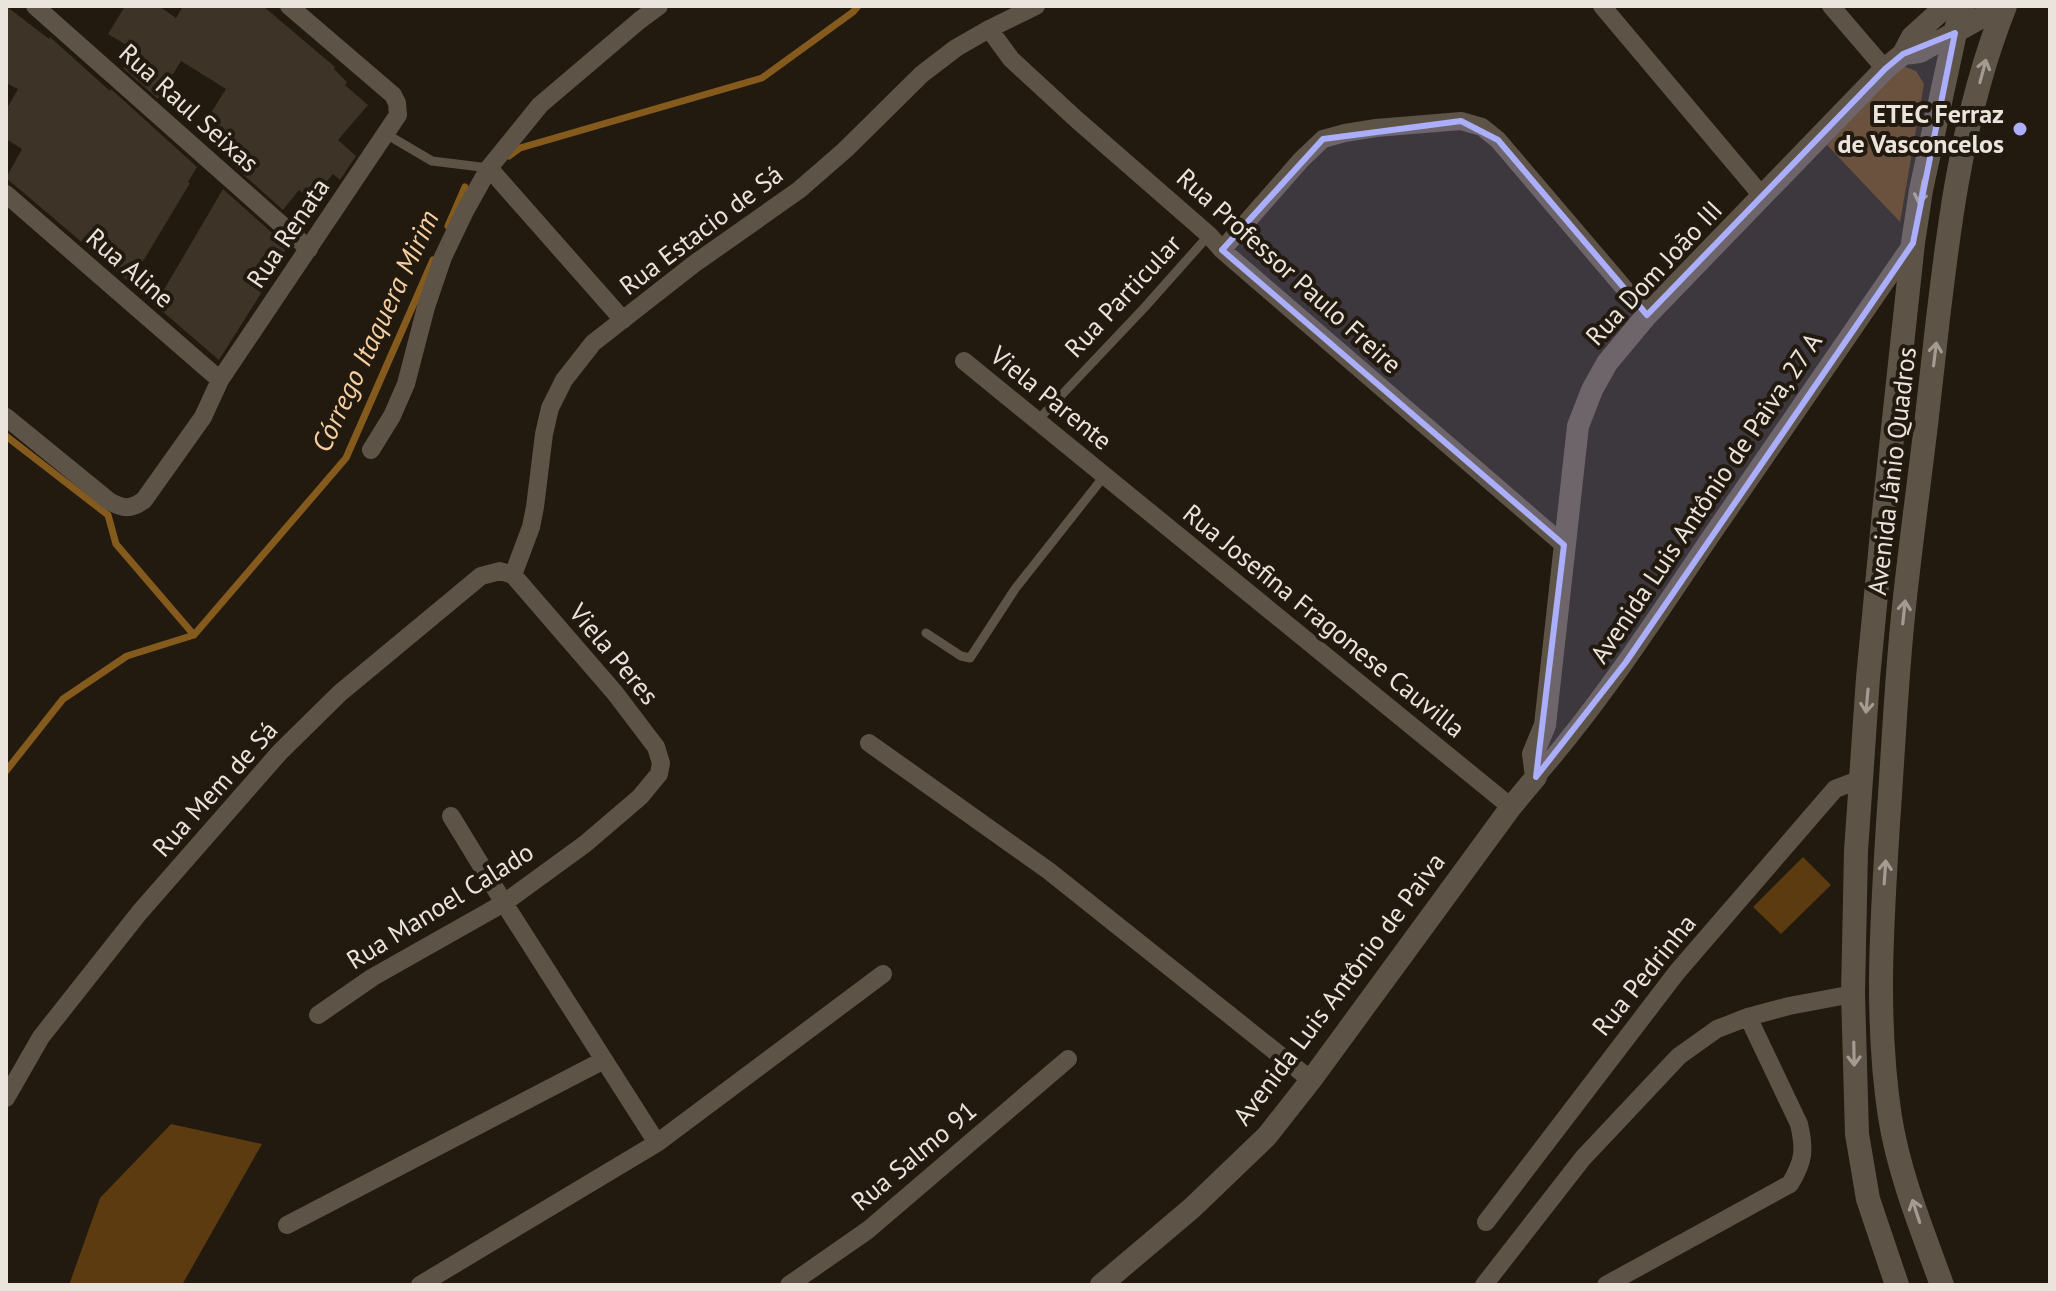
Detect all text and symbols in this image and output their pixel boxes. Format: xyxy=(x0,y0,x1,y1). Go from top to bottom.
street label: Rua Raul Seixas xyxy=(113,36,266,179)
one-way arrow xyxy=(1977,58,1992,84)
place label: ETEC Ferraz de Vasconcelos xyxy=(1837,97,2004,160)
marker: ETEC Ferraz de Vasconcelos xyxy=(2011,120,2029,138)
street label: Rua Estacio de Sá xyxy=(612,157,789,302)
street label: Rua Professor Paulo Freire xyxy=(1170,161,1409,380)
street label: Rua Renata xyxy=(239,172,336,294)
one-way arrow xyxy=(1913,178,1928,204)
street label: Rua Dom João III xyxy=(1578,193,1729,352)
water label: Córrego Itaquera Mirim xyxy=(302,204,447,458)
street label: Rua Aline xyxy=(80,221,181,315)
street label: Rua Particular xyxy=(1057,227,1188,364)
street label: Avenida Luis Antônio de Paiva, 27 A xyxy=(1582,326,1829,669)
street label: Viela Parente xyxy=(983,338,1119,457)
one-way arrow xyxy=(1927,341,1942,368)
street label: Avenida Jânio Quadros xyxy=(1860,345,1923,597)
street label: Rua Josefina Fragonese Cauvilla xyxy=(1177,497,1472,745)
street label: Viela Peres xyxy=(562,596,666,711)
one-way arrow xyxy=(1896,599,1911,626)
one-way arrow xyxy=(1859,687,1874,714)
street label: Rua Mem de Sá xyxy=(145,714,284,864)
street label: Rua Manoel Calado xyxy=(340,835,539,976)
street label: Avenida Luis Antônio de Paiva xyxy=(1225,846,1452,1132)
one-way arrow xyxy=(1878,859,1893,886)
street label: Rua Pedrinha xyxy=(1585,907,1703,1042)
one-way arrow xyxy=(1846,1040,1862,1067)
street label: Rua Salmo 91 xyxy=(844,1094,983,1218)
one-way arrow xyxy=(1908,1199,1923,1225)

